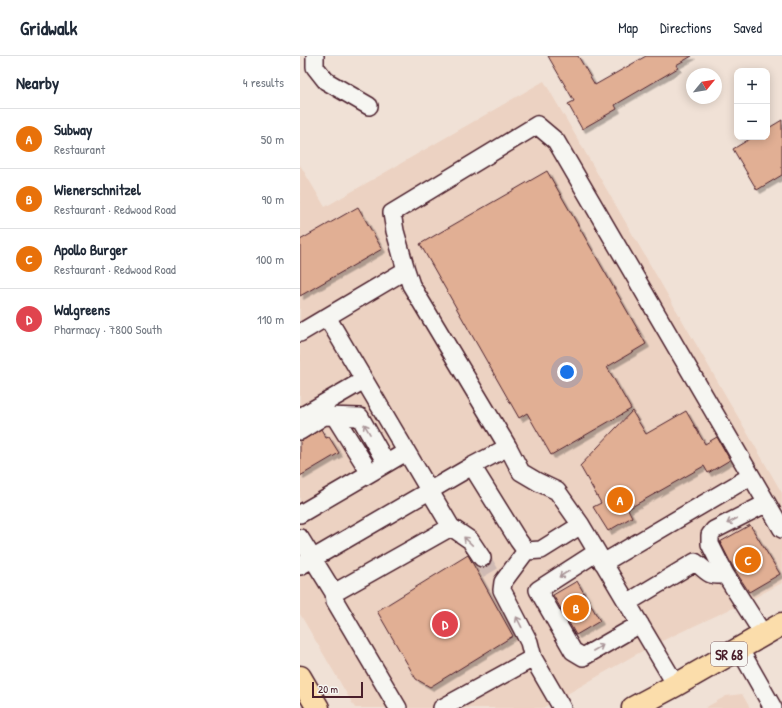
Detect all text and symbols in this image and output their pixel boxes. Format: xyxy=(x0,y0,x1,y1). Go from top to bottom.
text: Gridwalk xyxy=(20,15,77,41)
text: Map xyxy=(618,18,638,37)
text: Directions xyxy=(660,18,711,37)
text: Saved xyxy=(733,18,762,37)
north arrow xyxy=(686,68,722,104)
map controls xyxy=(734,68,770,140)
button: + xyxy=(734,68,770,104)
text: Nearby xyxy=(16,71,59,94)
text: 4 results xyxy=(243,73,284,91)
button: − xyxy=(734,104,770,140)
text: Subway xyxy=(54,119,92,140)
text: A xyxy=(26,130,32,148)
text: 50 m xyxy=(261,130,284,148)
text: Restaurant xyxy=(54,140,105,158)
text: Wienerschnitzel xyxy=(54,179,141,200)
text: B xyxy=(26,190,32,208)
text: 90 m xyxy=(262,190,284,208)
text: Restaurant · Redwood Road xyxy=(54,200,176,218)
text: Apollo Burger xyxy=(54,239,128,260)
text: C xyxy=(25,250,33,268)
text: 100 m xyxy=(256,250,284,268)
text: Restaurant · Redwood Road xyxy=(54,260,176,278)
text: Walgreens xyxy=(54,299,110,320)
text: D xyxy=(26,310,32,328)
text: 110 m xyxy=(257,310,284,328)
text: Pharmacy · 7800 South xyxy=(54,320,162,338)
your location xyxy=(557,362,577,382)
one-way arrow xyxy=(362,424,370,436)
pin: A xyxy=(607,485,633,515)
one-way arrow xyxy=(726,517,738,525)
one-way arrow xyxy=(464,536,474,546)
pin: C xyxy=(735,545,761,575)
one-way arrow xyxy=(558,570,570,578)
pin: B xyxy=(563,593,589,623)
pin: D xyxy=(432,609,458,639)
one-way arrow xyxy=(514,616,522,628)
road number: SR 68 xyxy=(711,642,747,666)
one-way arrow xyxy=(592,643,604,651)
scale bar xyxy=(312,680,363,699)
text: 20 m xyxy=(318,682,338,696)

